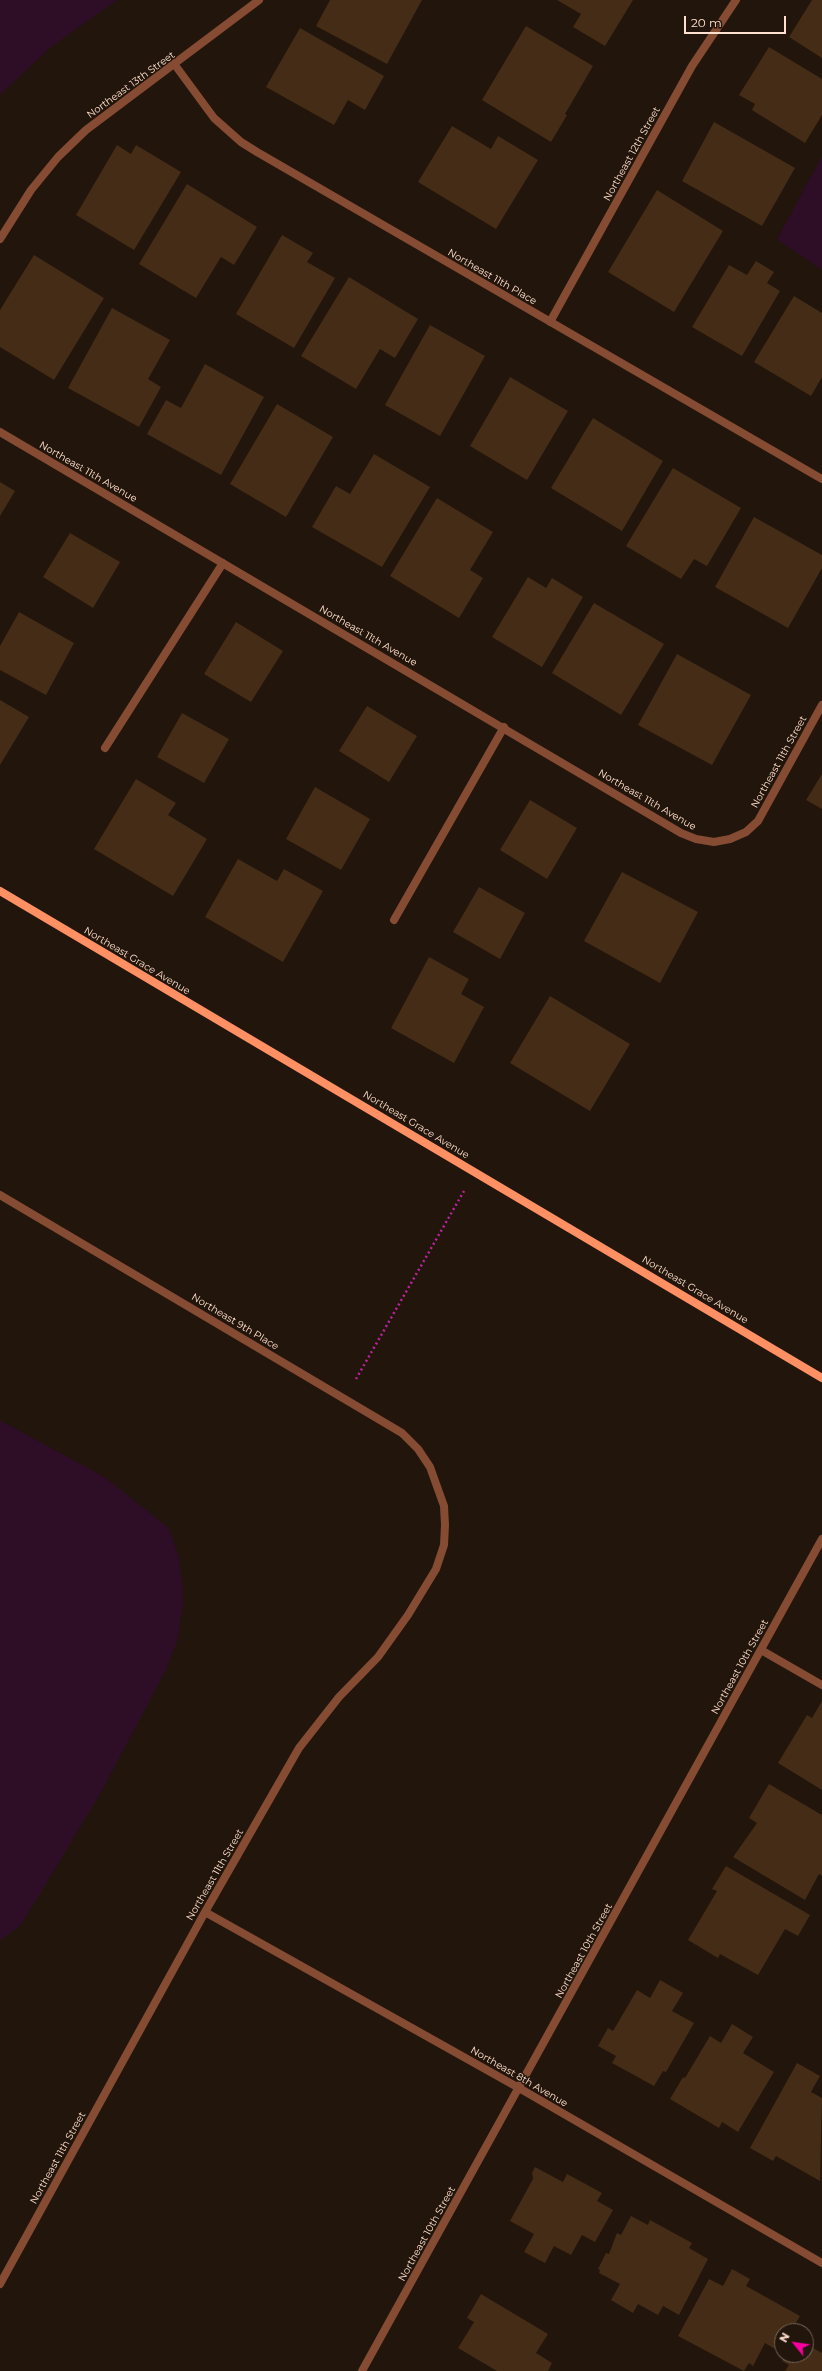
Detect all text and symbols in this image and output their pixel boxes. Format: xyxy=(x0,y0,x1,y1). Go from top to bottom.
scale bar xyxy=(686,8,788,34)
text: 20 m xyxy=(691,15,722,30)
street label: Northeast 13th Street xyxy=(85,49,177,121)
street label: Northeast 12th Street xyxy=(601,105,663,203)
street label: Northeast 11th Place xyxy=(445,247,539,307)
street label: Northeast 11th Avenue xyxy=(37,439,139,505)
street label: Northeast 11th Avenue xyxy=(317,603,419,669)
street label: Northeast 11th Street xyxy=(749,714,809,810)
street label: Northeast 11th Avenue xyxy=(596,767,698,833)
street label: Northeast Grace Avenue xyxy=(82,924,192,998)
street label: Northeast Grace Avenue xyxy=(361,1088,471,1162)
street label: Northeast Grace Avenue xyxy=(640,1253,750,1327)
street label: Northeast 9th Place xyxy=(189,1291,281,1353)
street label: Northeast 10th Street xyxy=(709,1617,771,1717)
street label: Northeast 11th Street xyxy=(184,1827,246,1923)
street label: Northeast 10th Street xyxy=(553,1901,615,2001)
street label: Northeast 8th Avenue xyxy=(468,2044,570,2110)
street label: Northeast 11th Street xyxy=(28,2110,88,2206)
street label: Northeast 10th Street xyxy=(396,2184,458,2284)
north arrow xyxy=(774,2323,814,2363)
text: N xyxy=(776,2330,793,2345)

